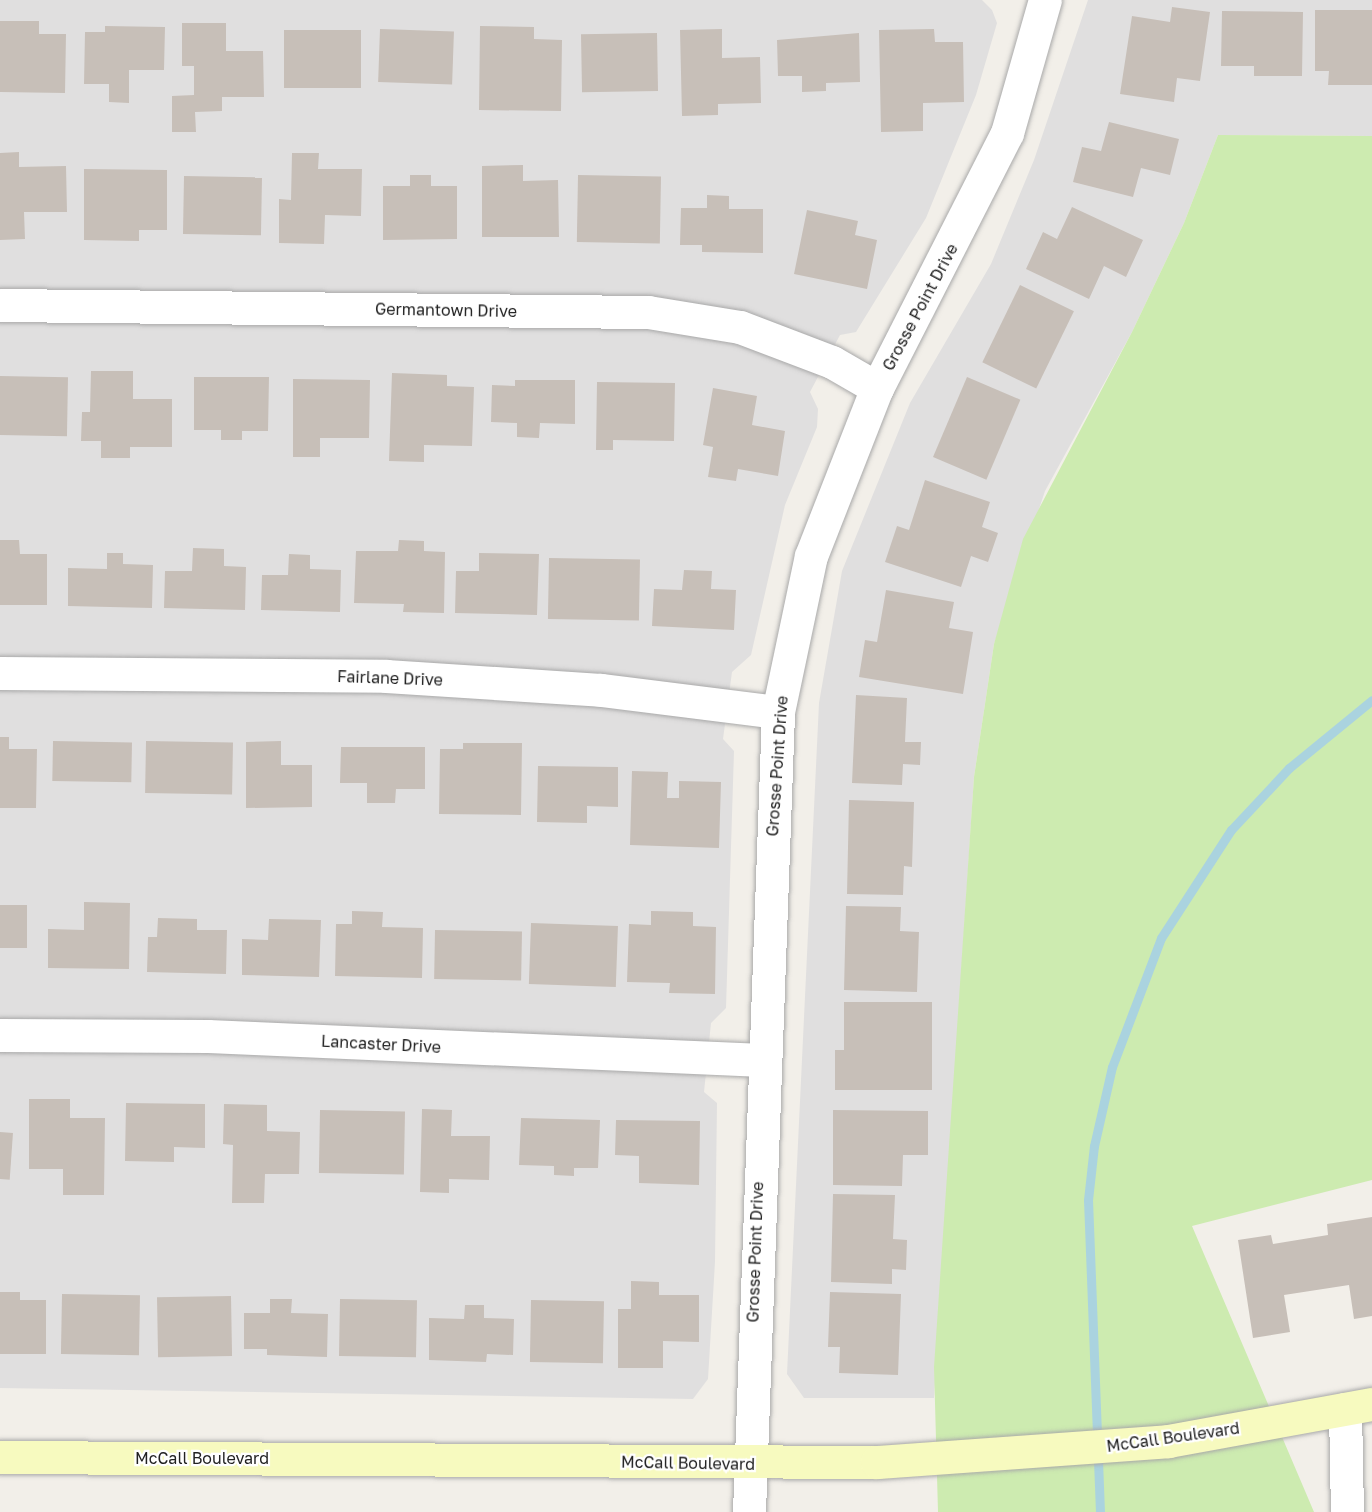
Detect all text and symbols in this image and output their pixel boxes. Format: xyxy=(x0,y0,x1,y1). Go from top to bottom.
street label: Grosse Point Drive xyxy=(878,240,962,374)
street label: Germantown Drive xyxy=(375,299,517,321)
street label: Fairlane Drive xyxy=(337,667,443,689)
street label: Grosse Point Drive xyxy=(763,695,791,837)
street label: Lancaster Drive xyxy=(321,1031,441,1057)
street label: Grosse Point Drive xyxy=(743,1181,767,1323)
street label: McCall Boulevard xyxy=(1105,1418,1241,1456)
street label: McCall Boulevard xyxy=(135,1448,269,1468)
street label: McCall Boulevard xyxy=(621,1452,755,1474)

